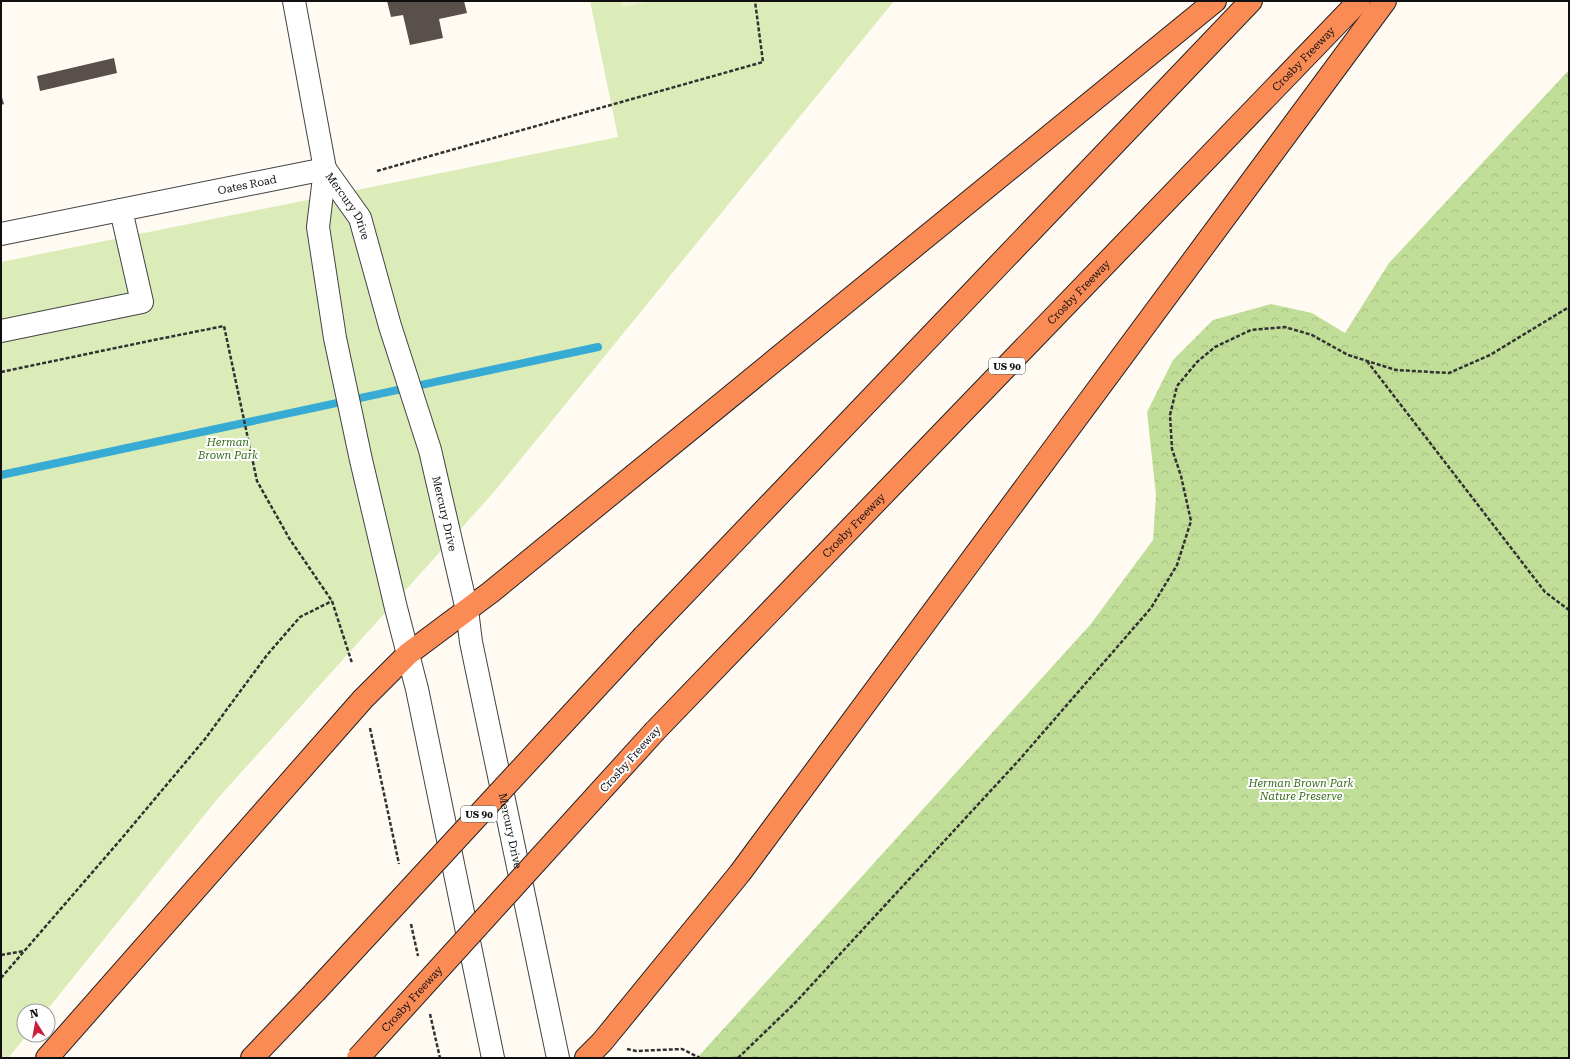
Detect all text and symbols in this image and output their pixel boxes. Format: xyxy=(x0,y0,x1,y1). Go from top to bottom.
street label: Crosby Freeway xyxy=(1270,24,1338,94)
street label: Mercury Drive xyxy=(323,170,372,241)
street label: Oates Road xyxy=(217,173,278,197)
street label: Crosby Freeway xyxy=(1045,257,1113,327)
road number: US 90 xyxy=(989,358,1025,374)
park label: Herman Brown Park xyxy=(197,436,258,462)
street label: Mercury Drive xyxy=(429,475,459,553)
street label: Crosby Freeway xyxy=(820,490,888,560)
street label: Crosby Freeway xyxy=(597,723,664,795)
park label: Herman Brown Park Nature Preserve xyxy=(1247,777,1354,803)
street label: Mercury Drive xyxy=(496,792,524,870)
road number: US 90 xyxy=(461,806,497,822)
street label: Crosby Freeway xyxy=(379,963,446,1035)
north arrow xyxy=(16,1003,56,1043)
text: N xyxy=(29,1006,40,1021)

